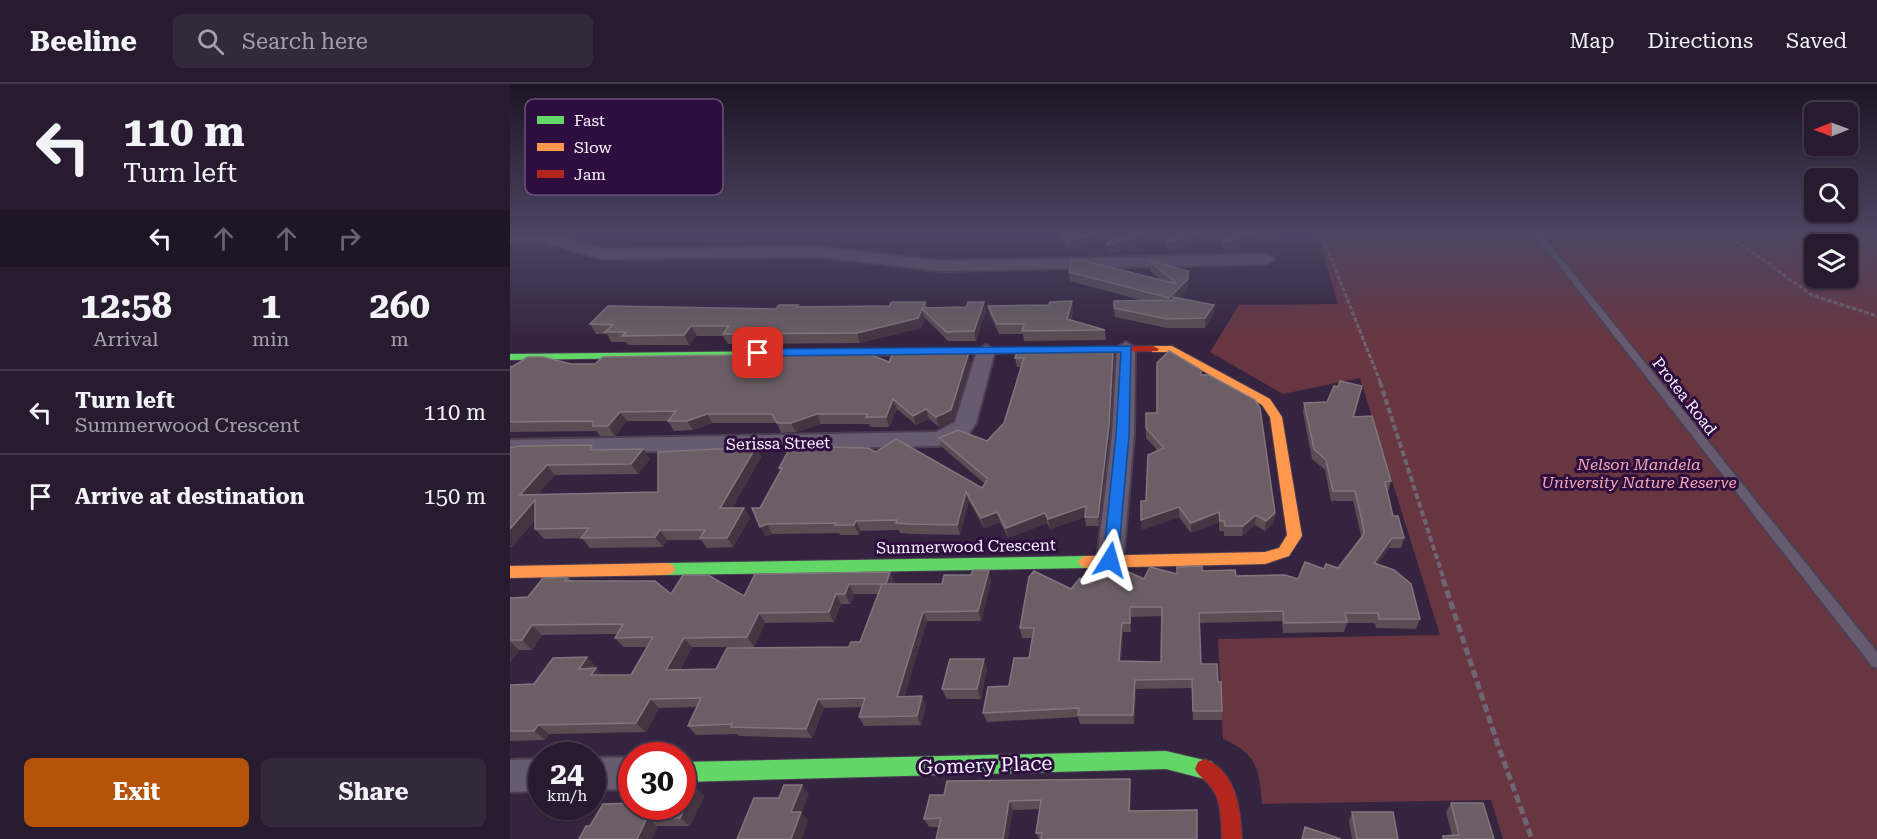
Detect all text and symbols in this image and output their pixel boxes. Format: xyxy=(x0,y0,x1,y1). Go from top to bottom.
search box xyxy=(173,14,593,68)
text: Beeline xyxy=(30,25,137,58)
icon: search xyxy=(194,25,227,58)
text: Search here xyxy=(242,29,368,54)
text: Map xyxy=(1570,29,1614,53)
text: Directions xyxy=(1647,29,1753,53)
text: Saved xyxy=(1786,29,1847,53)
legend xyxy=(525,99,723,195)
north arrow xyxy=(1804,102,1858,156)
map controls xyxy=(1804,102,1858,288)
text: 110 m xyxy=(123,107,245,156)
icon: left xyxy=(24,108,102,186)
text: Fast xyxy=(574,111,605,130)
text: Slow xyxy=(574,138,612,157)
text: Turn left xyxy=(123,157,237,189)
text: Jam xyxy=(574,165,606,184)
button: search xyxy=(1804,168,1858,222)
icon: left xyxy=(144,222,177,255)
icon: ahead xyxy=(207,222,240,255)
icon: ahead xyxy=(270,222,303,255)
icon: right xyxy=(333,222,366,255)
button: layers xyxy=(1804,234,1858,288)
text: 12:58 xyxy=(80,285,172,327)
text: 1 xyxy=(261,285,281,327)
text: 260 xyxy=(370,285,430,327)
text: Arrival xyxy=(93,327,158,351)
text: min xyxy=(252,327,289,351)
text: m xyxy=(391,327,409,351)
pin xyxy=(732,327,783,378)
icon: arrive xyxy=(741,336,774,369)
street label: Protea Road xyxy=(1648,354,1721,439)
text: Turn left xyxy=(75,388,175,413)
icon: left xyxy=(24,396,57,429)
text: 110 m xyxy=(423,400,486,425)
text: Summerwood Crescent xyxy=(75,413,300,437)
street label: Serissa Street xyxy=(726,433,830,454)
park label: Nelson Mandela University Nature Reserve xyxy=(1542,455,1736,492)
icon: arrive xyxy=(24,480,57,513)
text: Arrive at destination xyxy=(75,484,304,509)
text: 150 m xyxy=(423,484,486,509)
position arrow xyxy=(1078,528,1142,592)
street label: Summerwood Crescent xyxy=(876,535,1056,558)
speed limit sign: 30 xyxy=(618,742,696,820)
street label: Gomery Place xyxy=(917,751,1053,779)
text: 24 xyxy=(550,756,584,791)
button: Exit xyxy=(24,758,249,827)
button: Share xyxy=(261,758,486,827)
text: km/h xyxy=(547,787,587,805)

